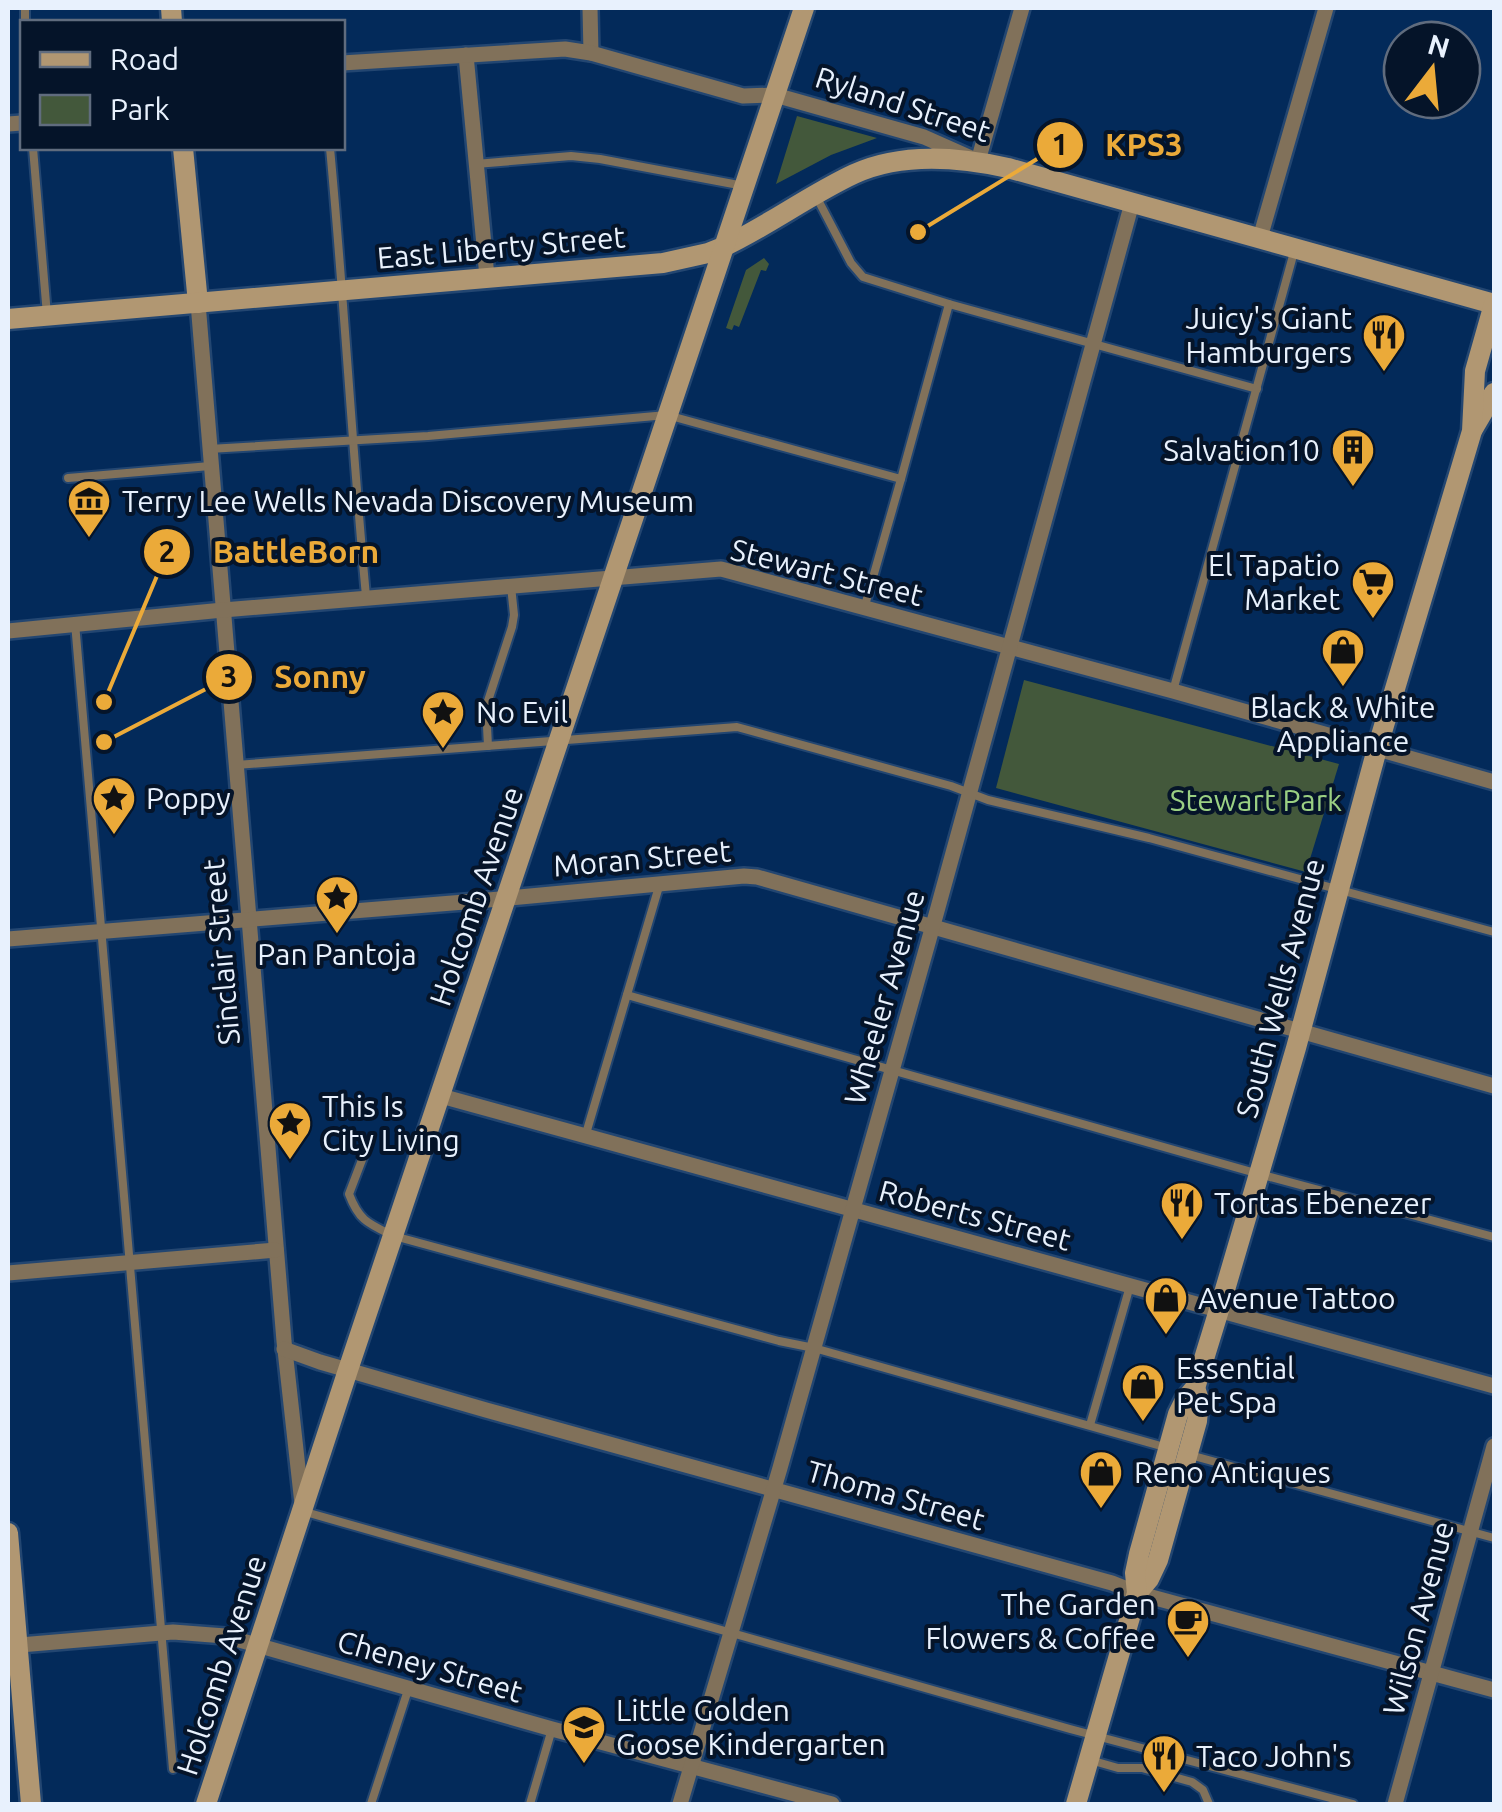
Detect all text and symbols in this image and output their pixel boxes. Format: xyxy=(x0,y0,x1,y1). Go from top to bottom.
legend xyxy=(20,20,345,150)
north arrow xyxy=(1382,20,1482,120)
text: N xyxy=(1425,28,1453,63)
text: Road xyxy=(110,42,179,76)
street label: Ryland Street xyxy=(811,60,995,148)
text: Park xyxy=(110,92,170,126)
callout: KPS3 xyxy=(1035,114,1202,176)
text: KPS3 xyxy=(1105,126,1183,162)
text: 1 xyxy=(1052,127,1068,161)
street label: East Liberty Street xyxy=(376,219,627,275)
place label: Juicy's Giant Hamburgers xyxy=(1185,301,1352,369)
restaurant icon: Juicy's Giant Hamburgers xyxy=(1361,312,1407,373)
building icon: Salvation10 xyxy=(1330,427,1376,488)
place label: Salvation10 xyxy=(1163,433,1320,467)
museum icon: Terry Lee Wells Nevada Discovery Museum xyxy=(66,478,112,539)
place label: Terry Lee Wells Nevada Discovery Museum xyxy=(122,484,694,518)
callout: BattleBorn xyxy=(142,521,399,583)
street label: Stewart Street xyxy=(728,532,927,612)
text: BattleBorn xyxy=(213,533,379,569)
text: 2 xyxy=(159,534,175,568)
place label: El Tapatio Market xyxy=(1208,548,1340,616)
supermarket icon: El Tapatio Market xyxy=(1350,559,1396,620)
shop icon: Black & White Appliance xyxy=(1320,627,1366,688)
callout: Sonny xyxy=(204,646,386,708)
text: Sonny xyxy=(274,658,366,694)
text: 3 xyxy=(221,659,237,693)
place icon: No Evil xyxy=(420,689,466,750)
place label: Black & White Appliance xyxy=(1250,690,1436,758)
place label: No Evil xyxy=(476,695,568,729)
place icon: Poppy xyxy=(91,775,137,836)
place label: Poppy xyxy=(146,781,231,815)
street label: Holcomb Avenue xyxy=(423,782,529,1010)
park label: Stewart Park xyxy=(1170,783,1342,817)
street label: Moran Street xyxy=(552,833,732,883)
street label: South Wells Avenue xyxy=(1229,855,1331,1121)
street label: Sinclair Street xyxy=(196,857,246,1046)
place icon: Pan Pantoja xyxy=(314,874,360,935)
street label: Wheeler Avenue xyxy=(837,886,931,1108)
place label: Pan Pantoja xyxy=(257,937,417,971)
place label: This Is City Living xyxy=(322,1089,460,1157)
place icon: This Is City Living xyxy=(267,1100,313,1161)
street label: Roberts Street xyxy=(875,1173,1075,1257)
restaurant icon: Tortas Ebenezer xyxy=(1159,1180,1205,1241)
place label: Tortas Ebenezer xyxy=(1214,1186,1432,1220)
shop icon: Avenue Tattoo xyxy=(1143,1275,1189,1336)
place label: Avenue Tattoo xyxy=(1198,1281,1396,1315)
place label: Essential Pet Spa xyxy=(1176,1351,1295,1419)
shop icon: Essential Pet Spa xyxy=(1120,1362,1166,1423)
shop icon: Reno Antiques xyxy=(1078,1449,1124,1510)
street label: Thoma Street xyxy=(803,1453,989,1537)
place label: Reno Antiques xyxy=(1134,1455,1331,1489)
street label: Wilson Avenue xyxy=(1376,1517,1460,1719)
street label: Holcomb Avenue xyxy=(169,1551,273,1779)
place label: The Garden Flowers & Coffee xyxy=(925,1587,1156,1655)
cafe icon: The Garden Flowers & Coffee xyxy=(1165,1598,1211,1659)
street label: Cheney Street xyxy=(334,1623,527,1709)
place label: Little Golden Goose Kindergarten xyxy=(616,1693,886,1761)
school or university icon: Little Golden Goose Kindergarten xyxy=(561,1704,607,1765)
restaurant icon: Taco John's xyxy=(1141,1733,1187,1794)
place label: Taco John's xyxy=(1196,1739,1351,1773)

